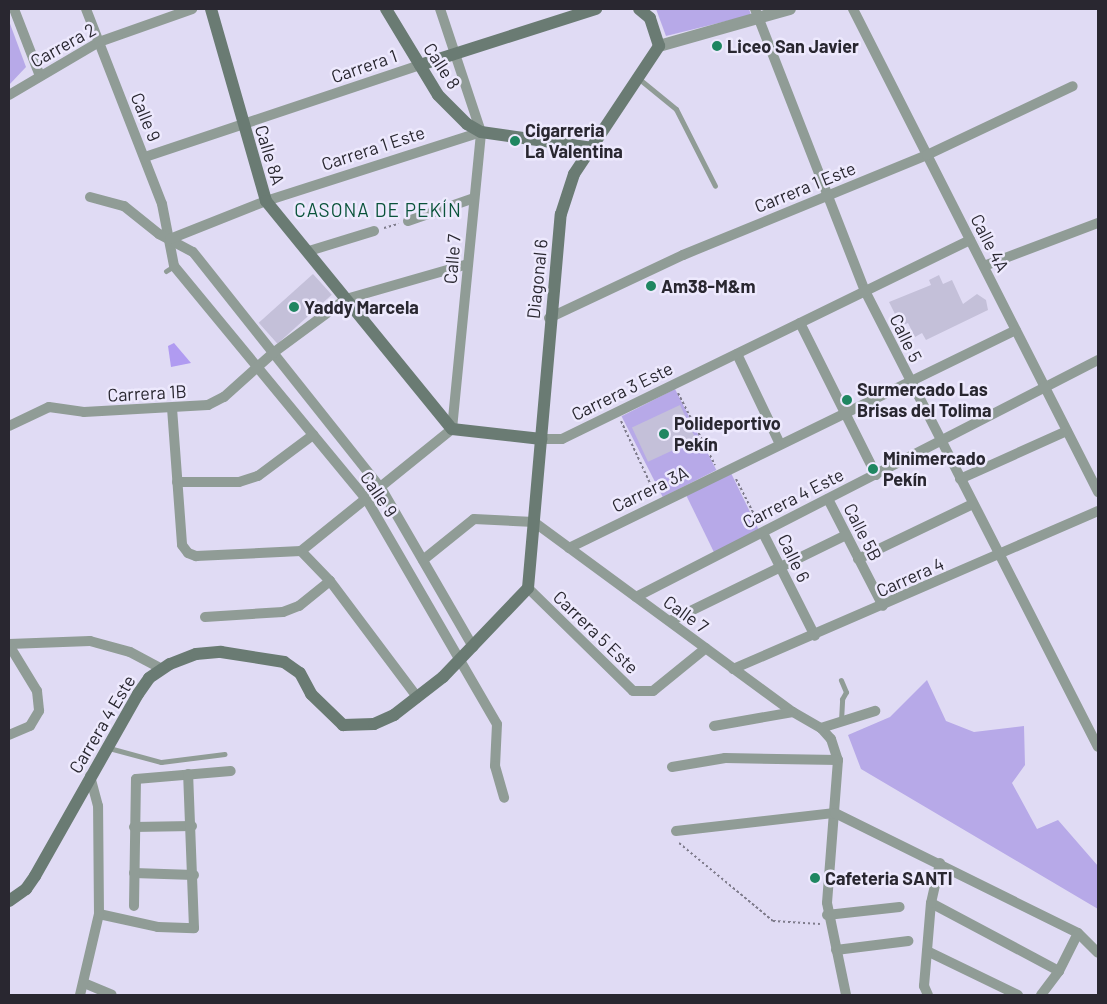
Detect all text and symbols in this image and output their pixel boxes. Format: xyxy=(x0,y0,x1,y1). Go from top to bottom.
street label: Carrera 2 xyxy=(26,18,100,72)
place label: Liceo San Javier xyxy=(727,35,859,57)
street label: Calle 8 xyxy=(419,39,465,93)
marker: Liceo San Javier xyxy=(711,40,723,52)
street label: Carrera 1 xyxy=(328,45,400,87)
street label: Calle 9 xyxy=(126,89,166,145)
place label: Cigarreria La Valentina xyxy=(525,120,623,162)
street label: Carrera 1 Este xyxy=(319,121,427,175)
street label: Calle 8A xyxy=(251,122,289,188)
marker: Cigarreria La Valentina xyxy=(509,135,521,147)
street label: Carrera 1 Este xyxy=(751,157,859,217)
district label: CASONA DE PEKÍN xyxy=(292,199,464,221)
street label: Calle 4A xyxy=(966,210,1014,276)
street label: Calle 7 xyxy=(439,233,465,285)
street label: Diagonal 6 xyxy=(522,238,552,320)
place label: Am38-M&m xyxy=(661,275,756,297)
marker: Am38-M&m xyxy=(645,280,657,292)
place label: Yaddy Marcela xyxy=(304,296,419,318)
marker: Yaddy Marcela xyxy=(288,301,300,313)
street label: Calle 5 xyxy=(885,310,927,366)
street label: Carrera 3 Este xyxy=(568,357,676,425)
place label: Surmercado Las Brisas del Tolima xyxy=(857,379,991,422)
street label: Carrera 1B xyxy=(107,380,187,406)
marker: Surmercado Las Brisas del Tolima xyxy=(841,394,853,406)
place label: Polideportivo Pekín xyxy=(674,413,781,456)
marker: Polideportivo Pekín xyxy=(658,428,670,440)
place label: Minimercado Pekín xyxy=(883,448,986,490)
street label: Carrera 3A xyxy=(608,461,692,517)
street label: Carrera 4 Este xyxy=(739,463,847,533)
marker: Minimercado Pekín xyxy=(867,463,879,475)
street label: Calle 9 xyxy=(356,467,402,521)
street label: Calle 5B xyxy=(839,499,887,565)
street label: Calle 6 xyxy=(773,530,815,586)
street label: Carrera 4 xyxy=(873,553,947,601)
street label: Carrera 5 Este xyxy=(549,586,643,678)
street label: Calle 7 xyxy=(659,591,713,637)
street label: Carrera 4 Este xyxy=(64,671,140,777)
place label: Cafeteria SANTI xyxy=(825,867,952,889)
marker: Cafeteria SANTI xyxy=(809,872,821,884)

